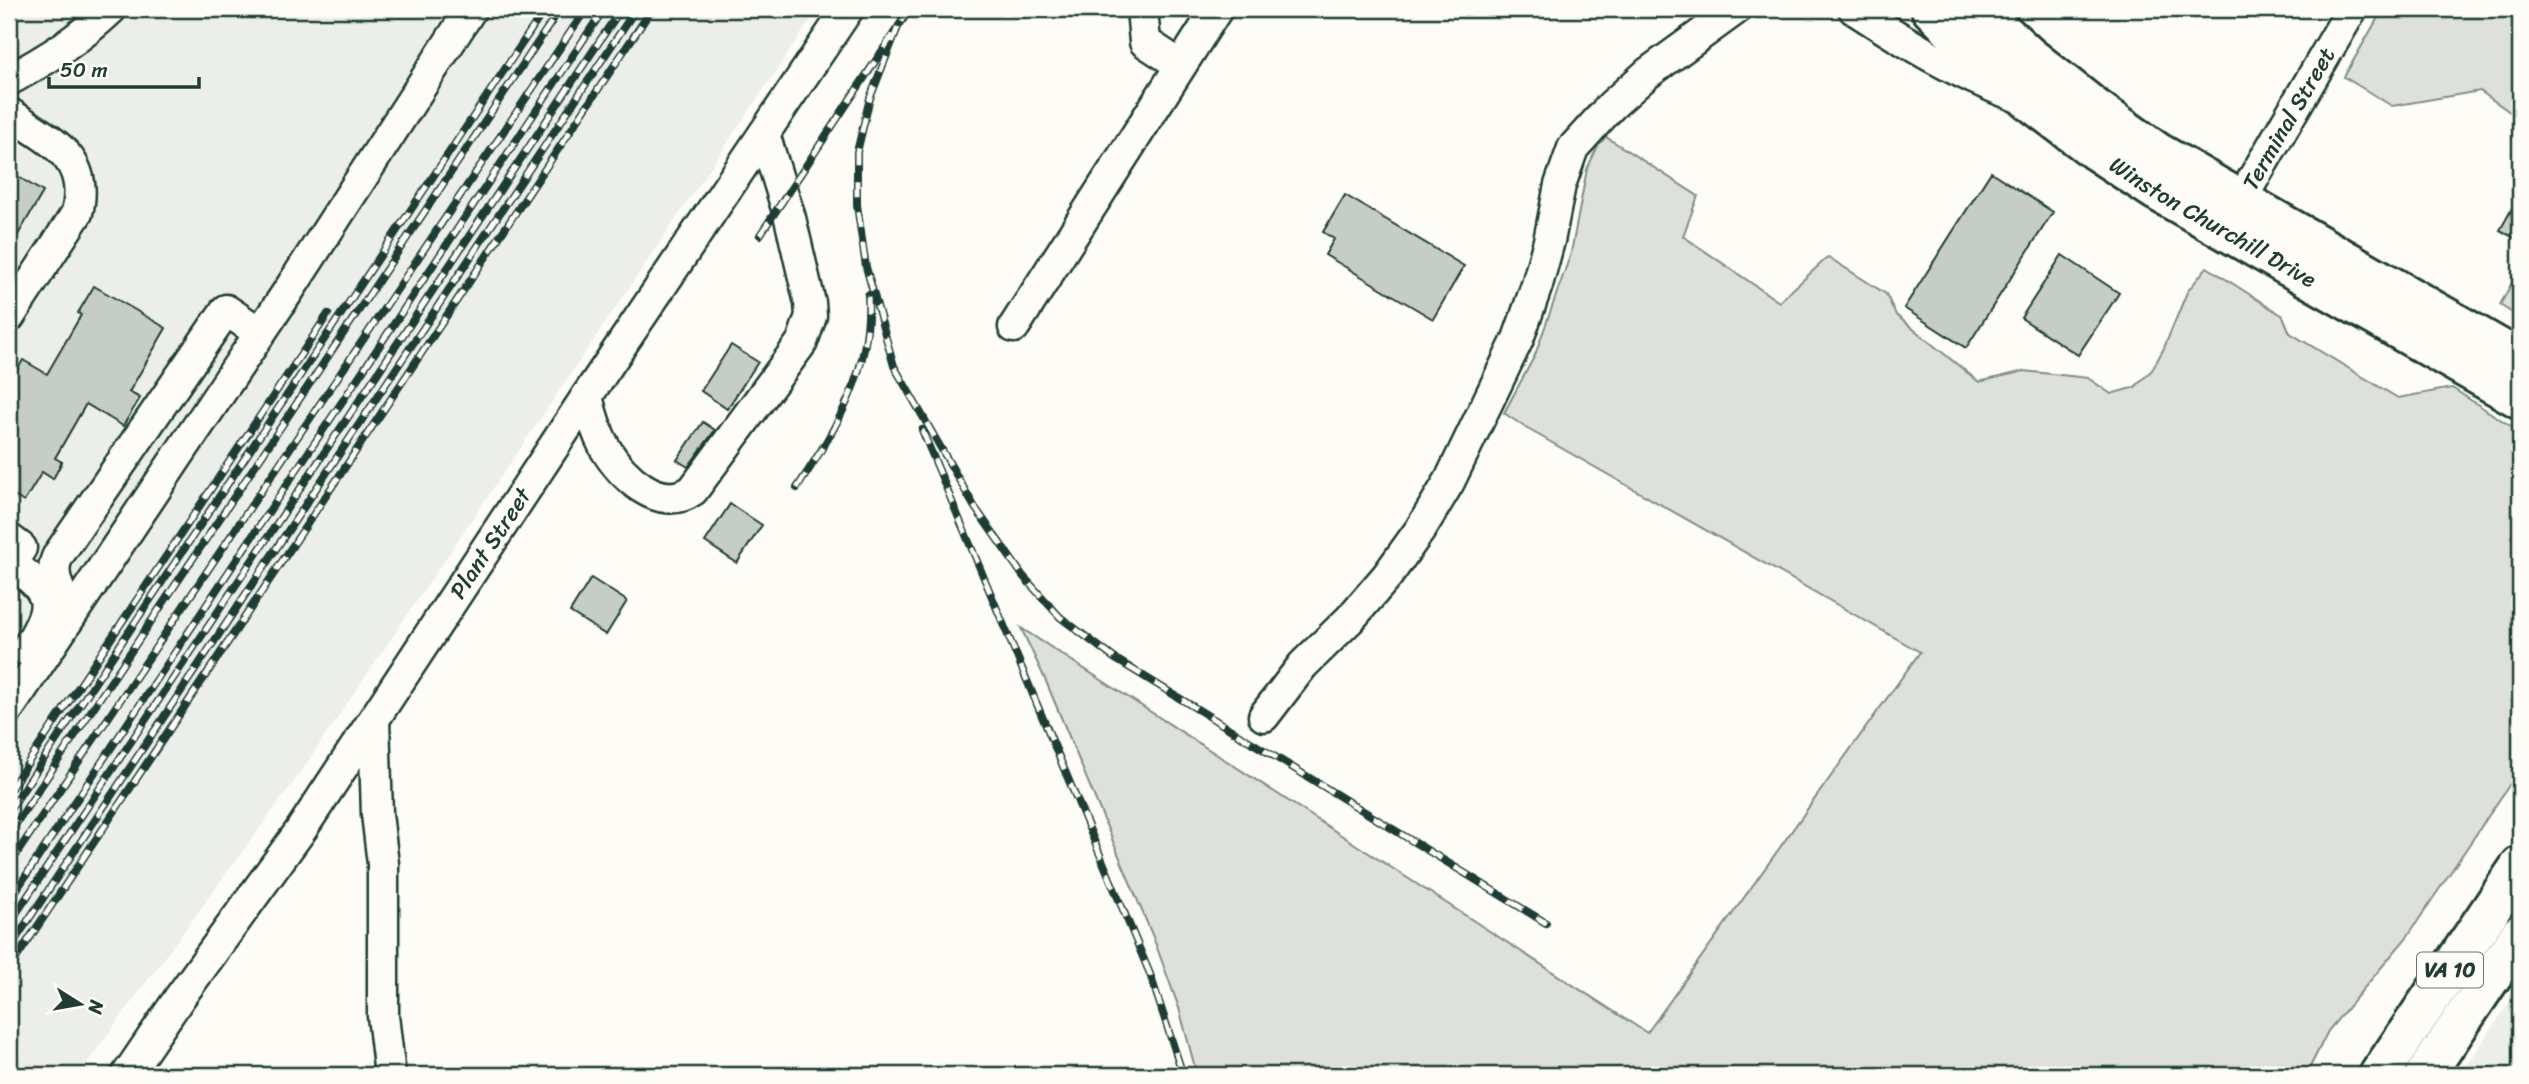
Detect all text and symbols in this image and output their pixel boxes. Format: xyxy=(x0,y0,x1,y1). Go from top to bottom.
street label: Terminal Street xyxy=(2230,39,2346,198)
scale bar xyxy=(49,46,200,90)
text: 50 m xyxy=(60,51,108,89)
street label: Winston Churchill Drive xyxy=(2101,145,2325,299)
street label: Plant Street xyxy=(438,478,543,607)
road number: VA 10 xyxy=(2417,953,2483,988)
north arrow xyxy=(46,968,116,1038)
text: N xyxy=(79,997,114,1018)

